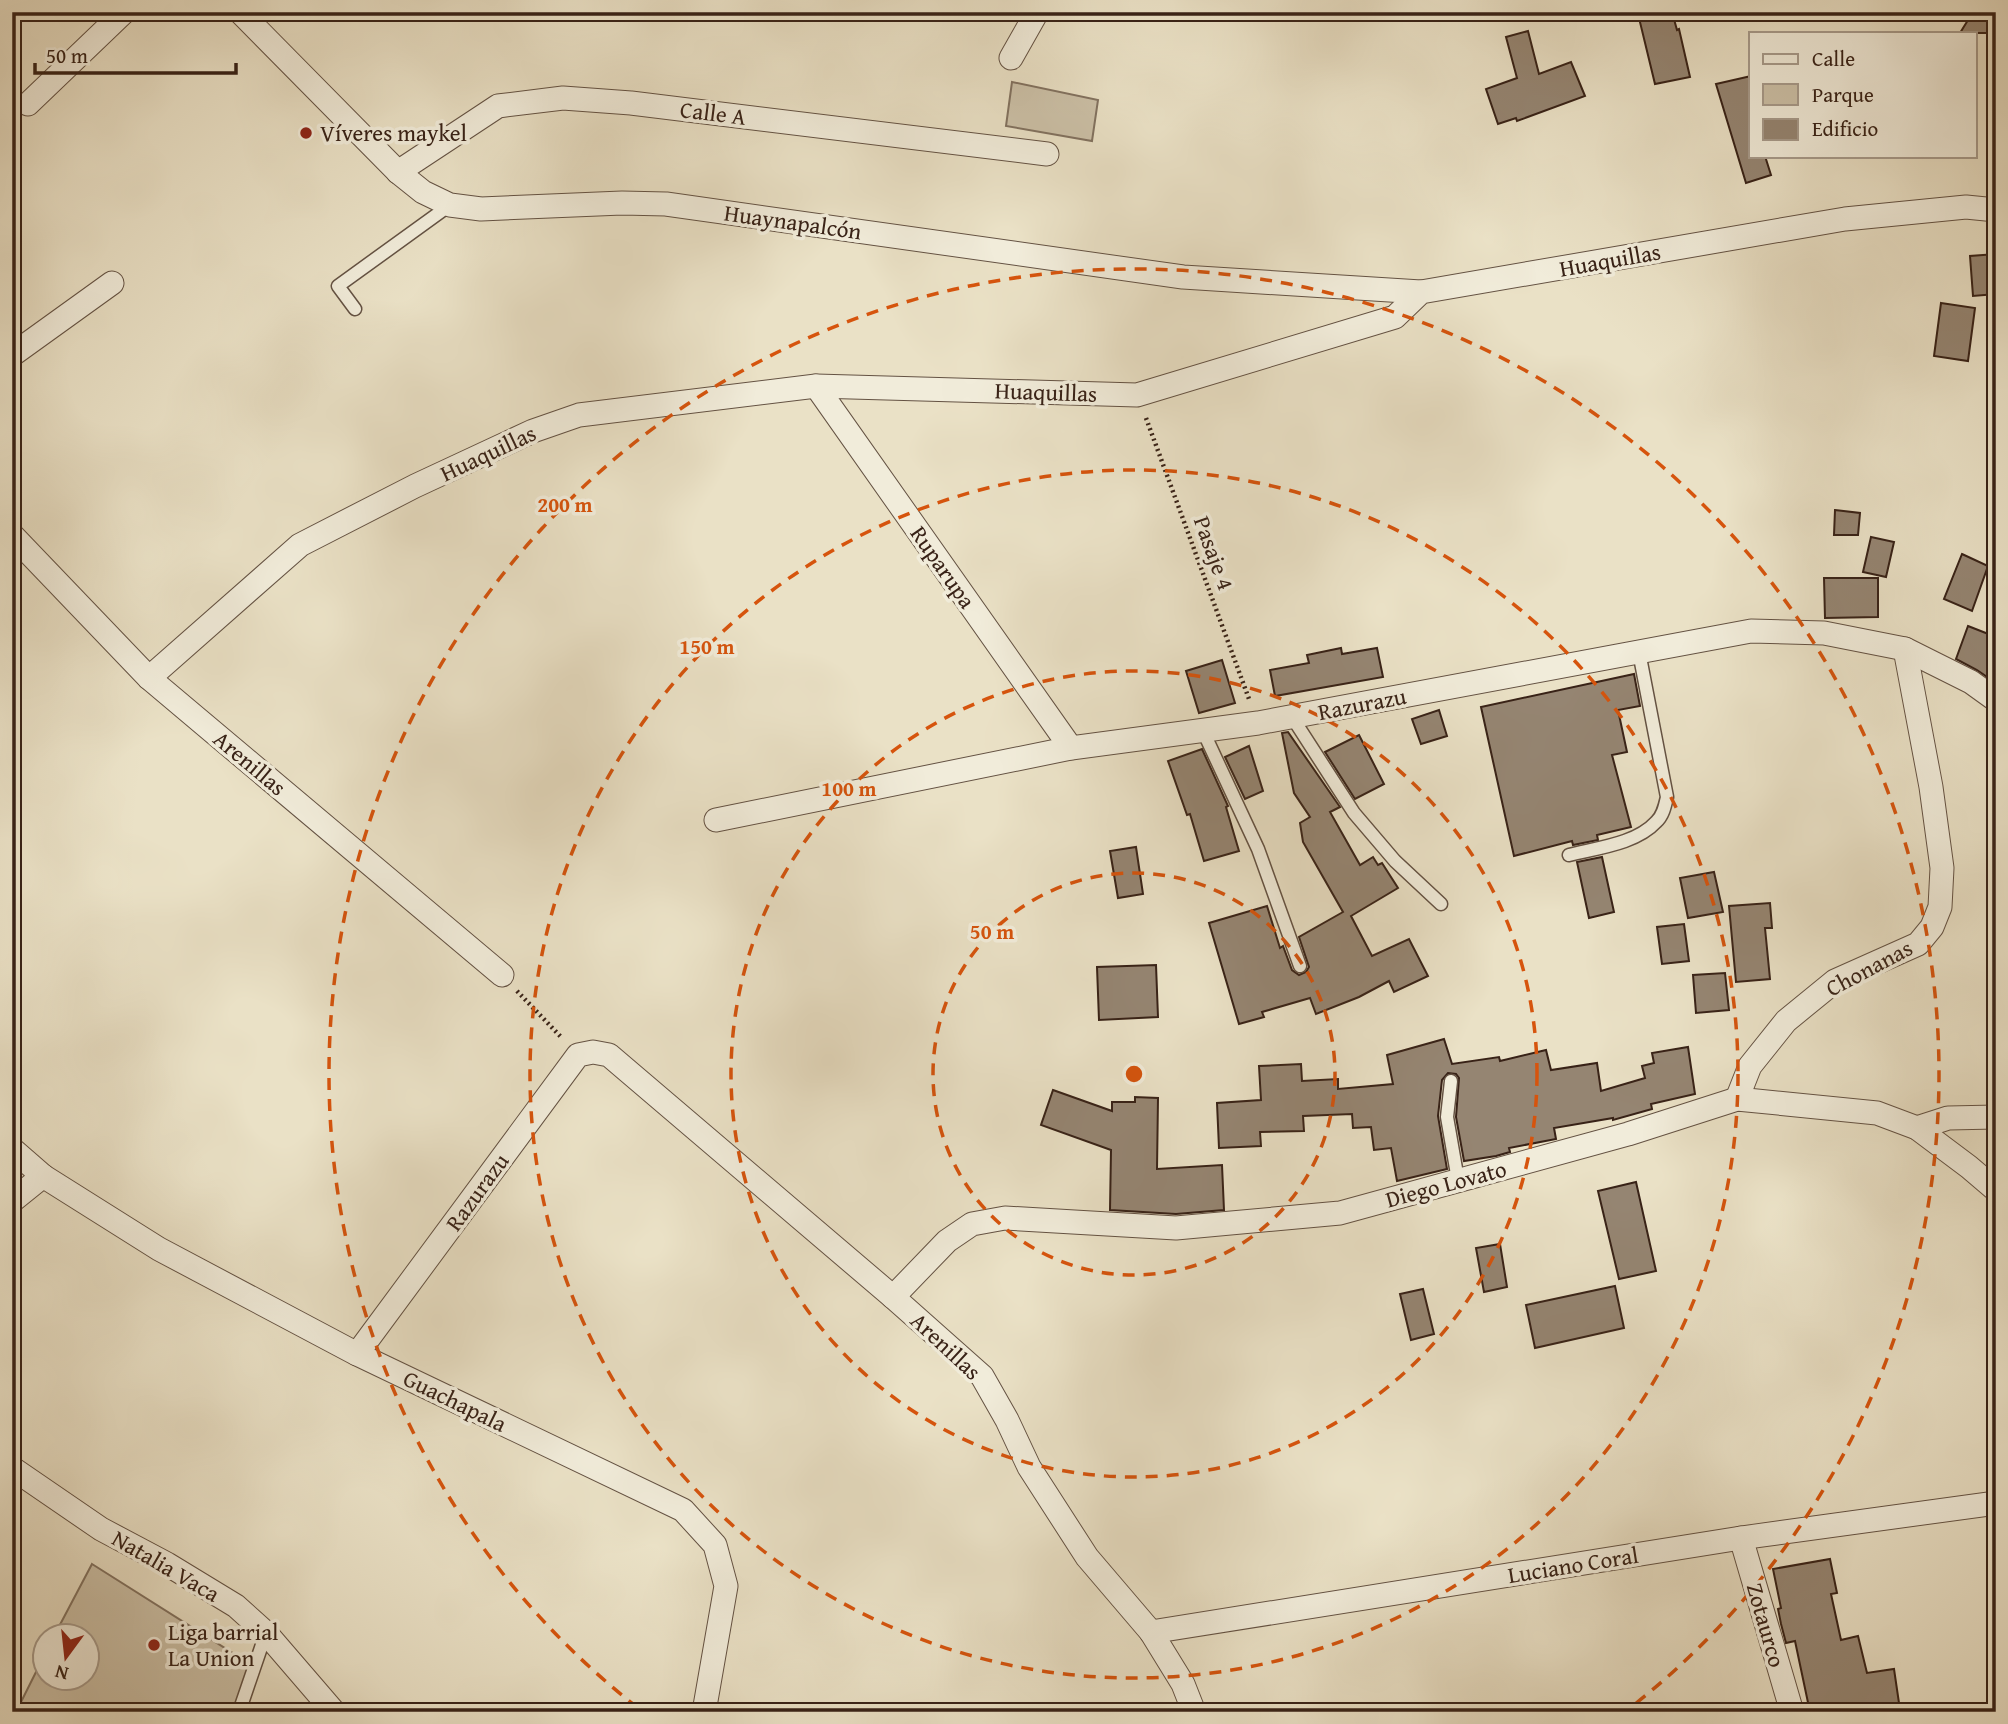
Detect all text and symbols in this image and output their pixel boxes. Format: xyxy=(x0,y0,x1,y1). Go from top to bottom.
scale bar xyxy=(35,32,236,76)
legend xyxy=(1749,32,1976,158)
text: 50 m xyxy=(46,40,88,71)
text: Calle xyxy=(1812,43,1855,74)
text: Parque xyxy=(1812,79,1874,110)
street label: Calle A xyxy=(678,92,748,133)
text: Edificio xyxy=(1812,113,1878,144)
place label: Víveres maykel xyxy=(320,116,467,149)
marker: Víveres maykel xyxy=(298,125,314,141)
street label: Huaynapalcón xyxy=(722,196,864,247)
street label: Huaquillas xyxy=(1557,234,1663,285)
street label: Huaquillas xyxy=(994,373,1098,410)
street label: Huaquillas xyxy=(434,416,541,489)
text: 200 m xyxy=(537,489,593,520)
street label: Pasaje 4 xyxy=(1186,511,1243,594)
street label: Ruparupa xyxy=(903,519,984,615)
text: 150 m xyxy=(679,631,735,662)
street label: Razurazu xyxy=(1315,679,1409,728)
street label: Arenillas xyxy=(207,722,294,803)
text: 100 m xyxy=(821,773,877,804)
text: 50 m xyxy=(970,916,1014,947)
street label: Chonanas xyxy=(1820,931,1918,1004)
centre of rings xyxy=(1122,1062,1146,1086)
street label: Razurazu xyxy=(437,1145,517,1238)
street label: Diego Lovato xyxy=(1382,1152,1510,1215)
street label: Arenillas xyxy=(904,1304,989,1387)
street label: Guachapala xyxy=(398,1361,512,1440)
street label: Natalia Vaca xyxy=(106,1521,226,1610)
street label: Luciano Coral xyxy=(1505,1538,1641,1591)
street label: Zotaurco xyxy=(1739,1579,1794,1671)
place label: Liga barrial La Union xyxy=(168,1615,279,1674)
north arrow xyxy=(32,1622,102,1692)
marker: Liga barrial La Union xyxy=(146,1637,162,1653)
text: N xyxy=(52,1658,71,1689)

